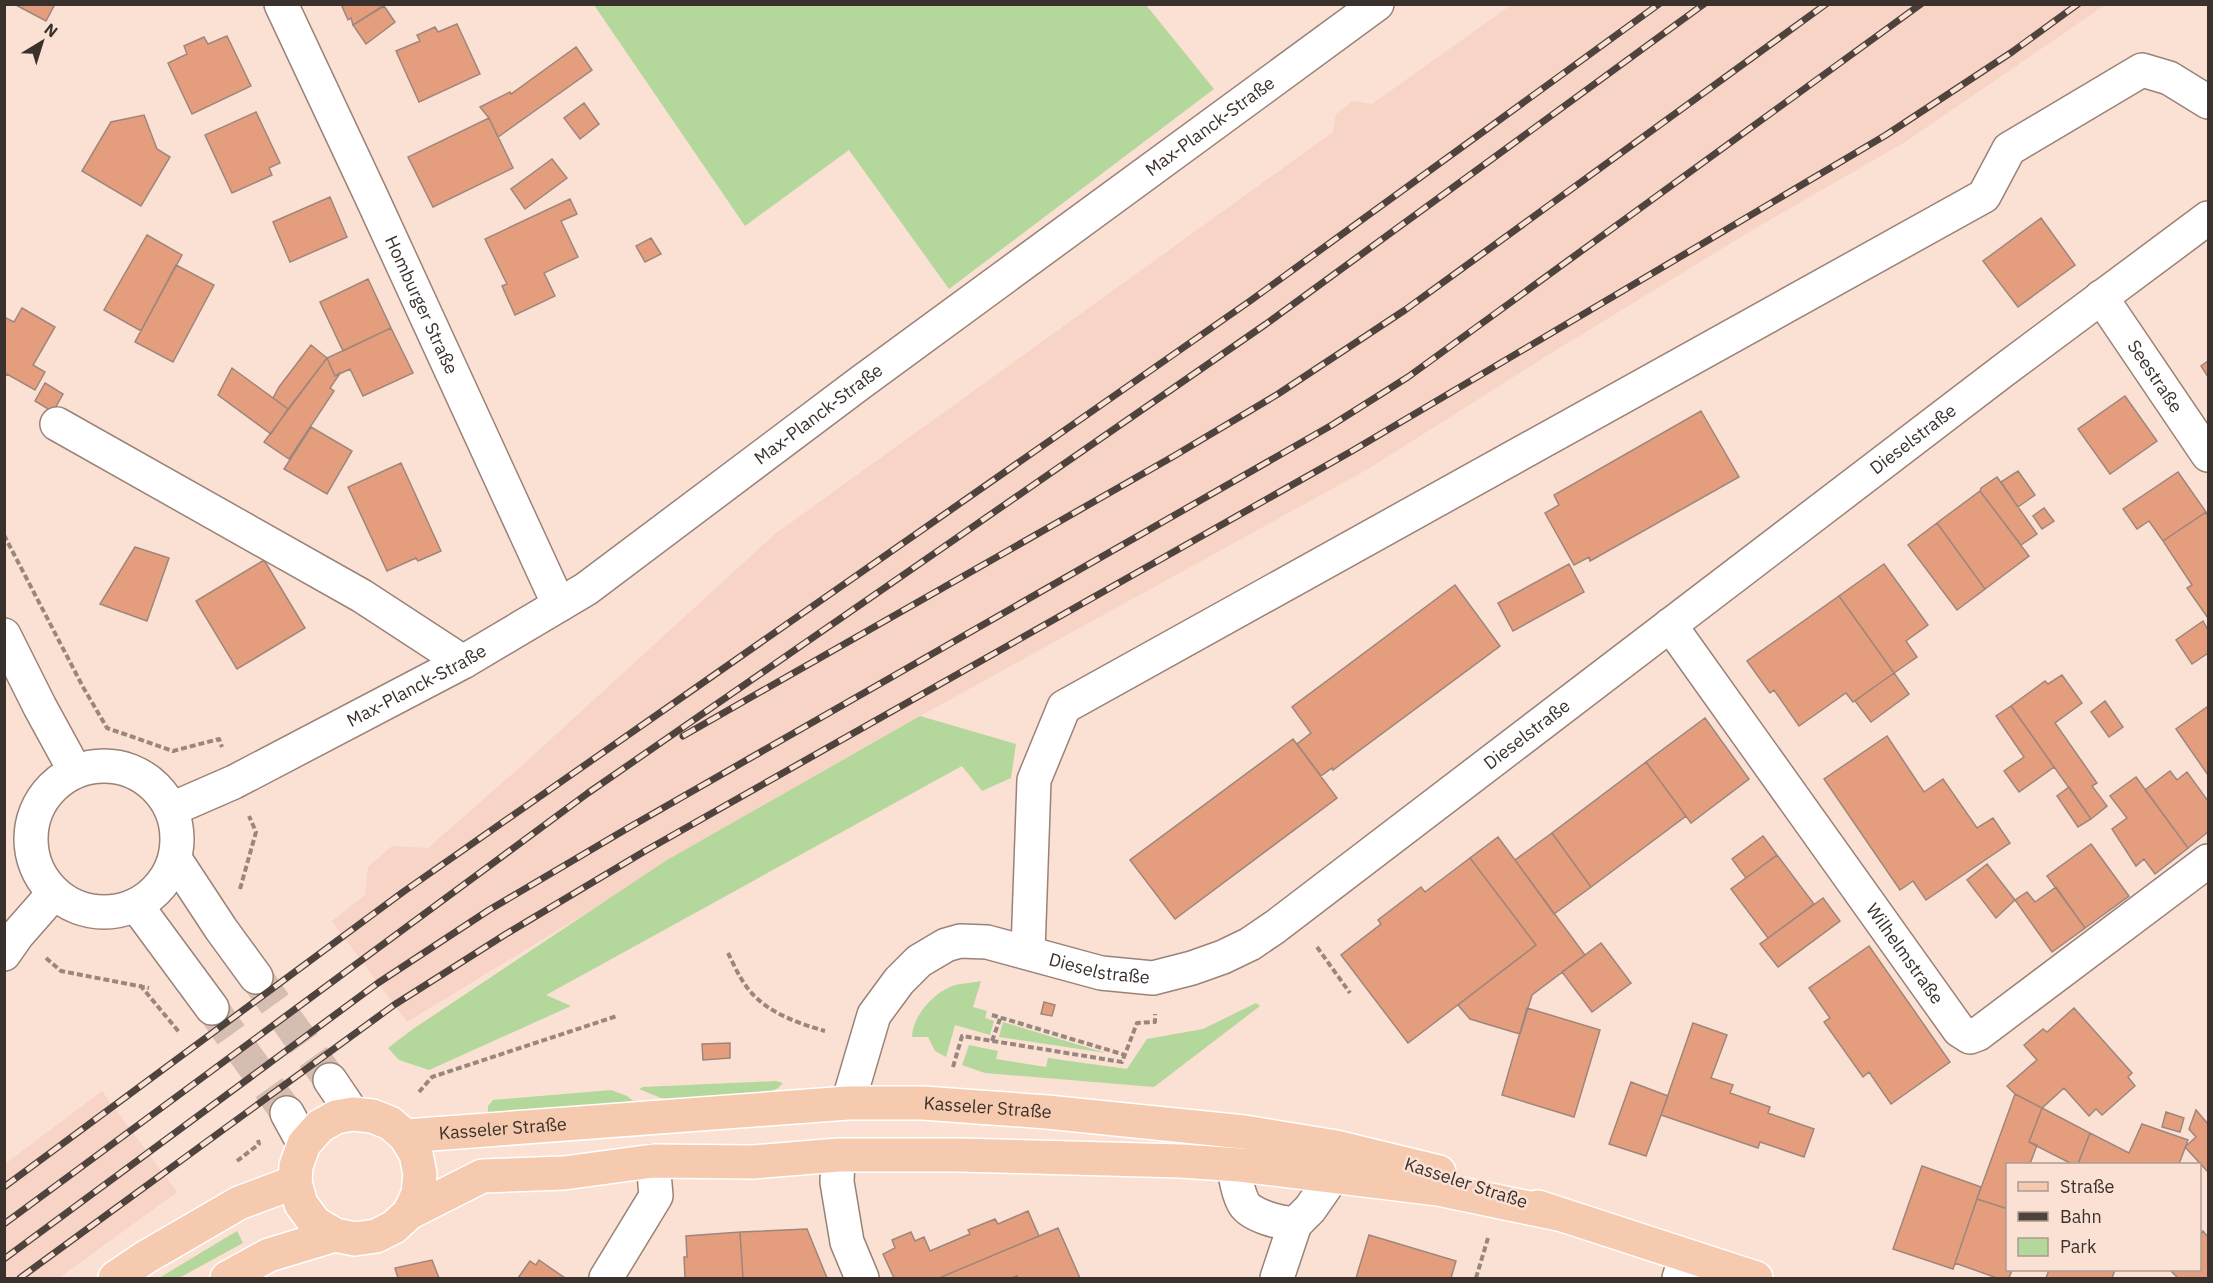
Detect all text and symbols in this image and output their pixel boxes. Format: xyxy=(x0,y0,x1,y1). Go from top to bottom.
north arrow xyxy=(12,12,72,72)
text: N xyxy=(41,19,62,42)
street label: Max-Planck-Straße xyxy=(1141,71,1279,181)
street label: Homburger Straße xyxy=(380,232,463,378)
street label: Seestraße xyxy=(2123,335,2188,417)
street label: Max-Planck-Straße xyxy=(749,358,887,469)
street label: Dieselstraße xyxy=(1865,399,1961,479)
street label: Max-Planck-Straße xyxy=(343,639,490,732)
street label: Dieselstraße xyxy=(1479,694,1574,774)
street label: Wilhelmstraße xyxy=(1861,899,1949,1009)
street label: Dieselstraße xyxy=(1046,947,1151,989)
street label: Kasseler Straße xyxy=(923,1091,1052,1123)
street label: Kasseler Straße xyxy=(438,1112,568,1144)
street label: Kasseler Straße xyxy=(1402,1152,1531,1213)
legend xyxy=(2006,1163,2201,1271)
text: Straße xyxy=(2060,1175,2114,1198)
text: Bahn xyxy=(2060,1205,2102,1228)
text: Park xyxy=(2060,1235,2097,1258)

